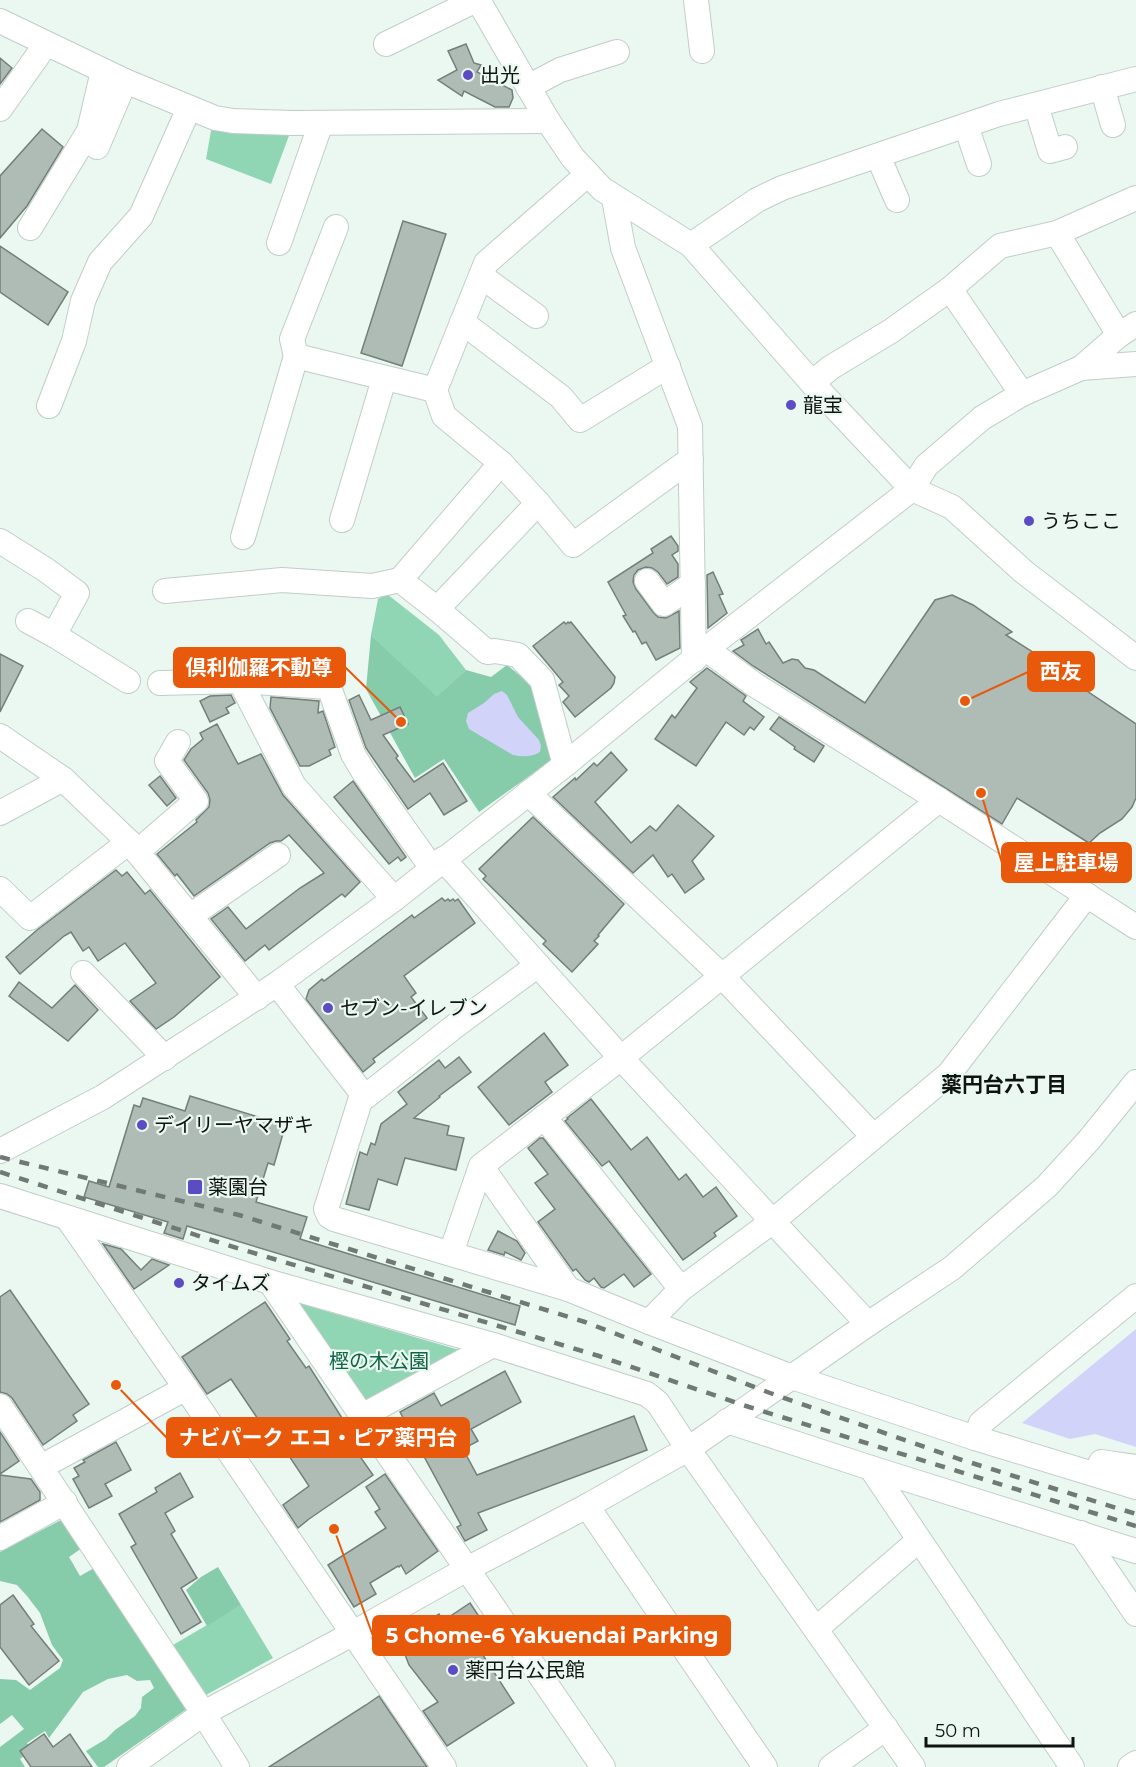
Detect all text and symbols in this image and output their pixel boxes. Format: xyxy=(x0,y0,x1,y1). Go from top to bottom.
place label: 出光 xyxy=(480,63,520,87)
marker: 出光 xyxy=(461,68,475,82)
place label: 龍宝 xyxy=(803,393,843,417)
marker: 龍宝 xyxy=(784,398,798,412)
place label: うちここ xyxy=(1041,509,1121,533)
marker: うちここ xyxy=(1022,514,1036,528)
callout: 倶利伽羅不動尊 xyxy=(174,648,345,687)
callout: 西友 xyxy=(1028,652,1094,691)
text: 倶利伽羅不動尊 xyxy=(186,655,333,680)
text: 西友 xyxy=(1040,659,1082,684)
callout: 屋上駐車場 xyxy=(1002,843,1131,882)
text: 屋上駐車場 xyxy=(1014,850,1119,875)
place label: セブン-イレブン xyxy=(340,996,488,1020)
marker: セブン-イレブン xyxy=(321,1001,335,1015)
district label: 薬円台六丁目 xyxy=(941,1072,1067,1097)
place label: デイリーヤマザキ xyxy=(154,1113,314,1137)
marker: デイリーヤマザキ xyxy=(135,1118,149,1132)
place label: 薬園台 xyxy=(208,1175,268,1199)
marker: 薬園台 xyxy=(186,1178,204,1196)
place label: タイムズ xyxy=(191,1271,271,1295)
marker: タイムズ xyxy=(172,1276,186,1290)
park label: 樫の木公園 xyxy=(329,1349,429,1373)
callout: ナビパーク エコ・ピア薬円台 xyxy=(167,1418,469,1457)
text: ナビパーク エコ・ピア薬円台 xyxy=(179,1425,457,1450)
callout: 5 Chome-6 Yakuendai Parking xyxy=(373,1616,730,1655)
text: 5 Chome-6 Yakuendai Parking xyxy=(386,1623,718,1648)
place label: 薬円台公民館 xyxy=(465,1658,585,1682)
marker: 薬円台公民館 xyxy=(446,1663,460,1677)
scale bar xyxy=(926,1710,1073,1748)
text: 50 m xyxy=(935,1720,981,1742)

